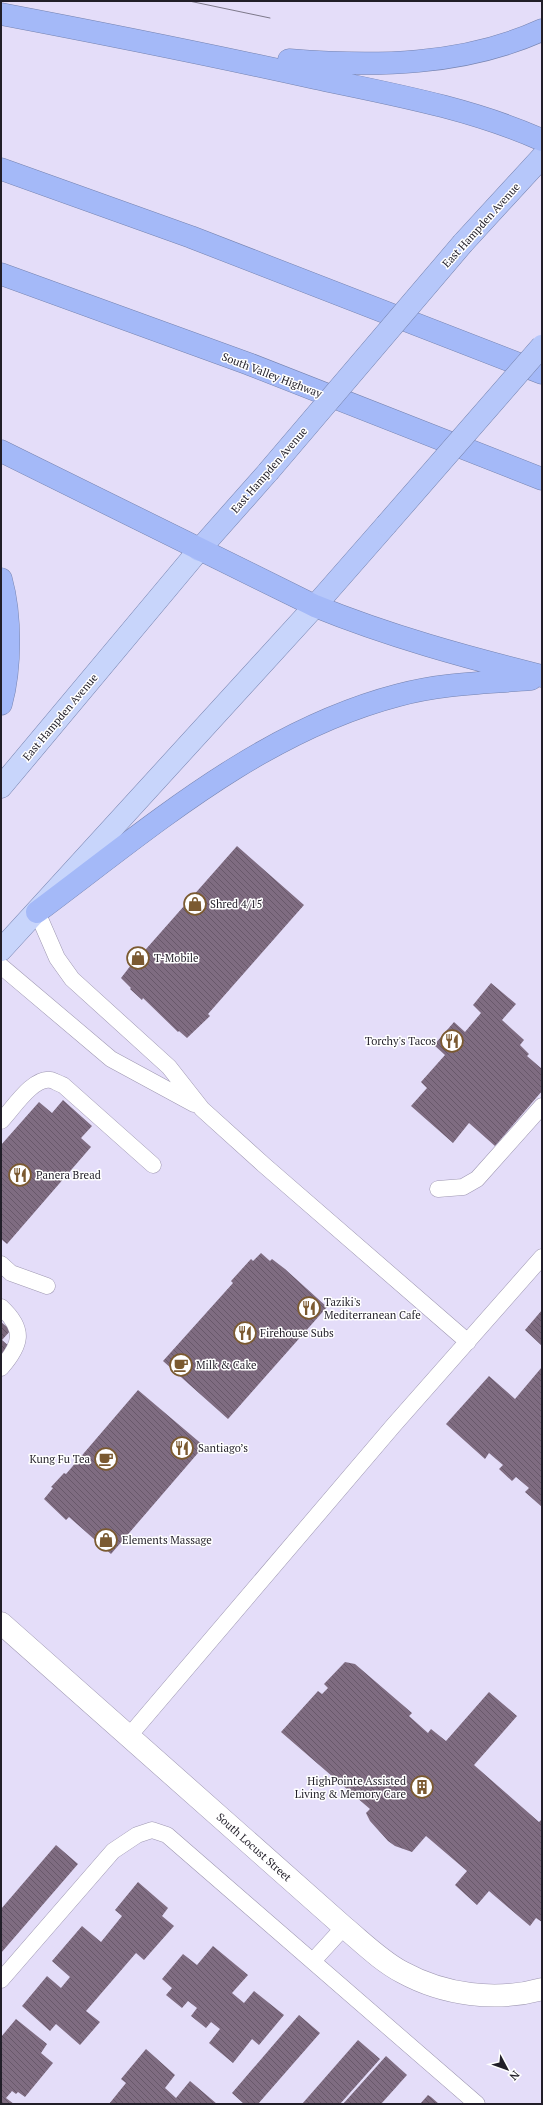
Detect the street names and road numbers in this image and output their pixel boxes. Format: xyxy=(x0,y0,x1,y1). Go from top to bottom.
street label: East Hampden Avenue xyxy=(439,179,523,270)
street label: South Valley Highway xyxy=(220,349,325,401)
street label: East Hampden Avenue xyxy=(228,424,310,516)
street label: East Hampden Avenue xyxy=(19,670,101,763)
street label: South Locust Street xyxy=(214,1810,294,1884)

